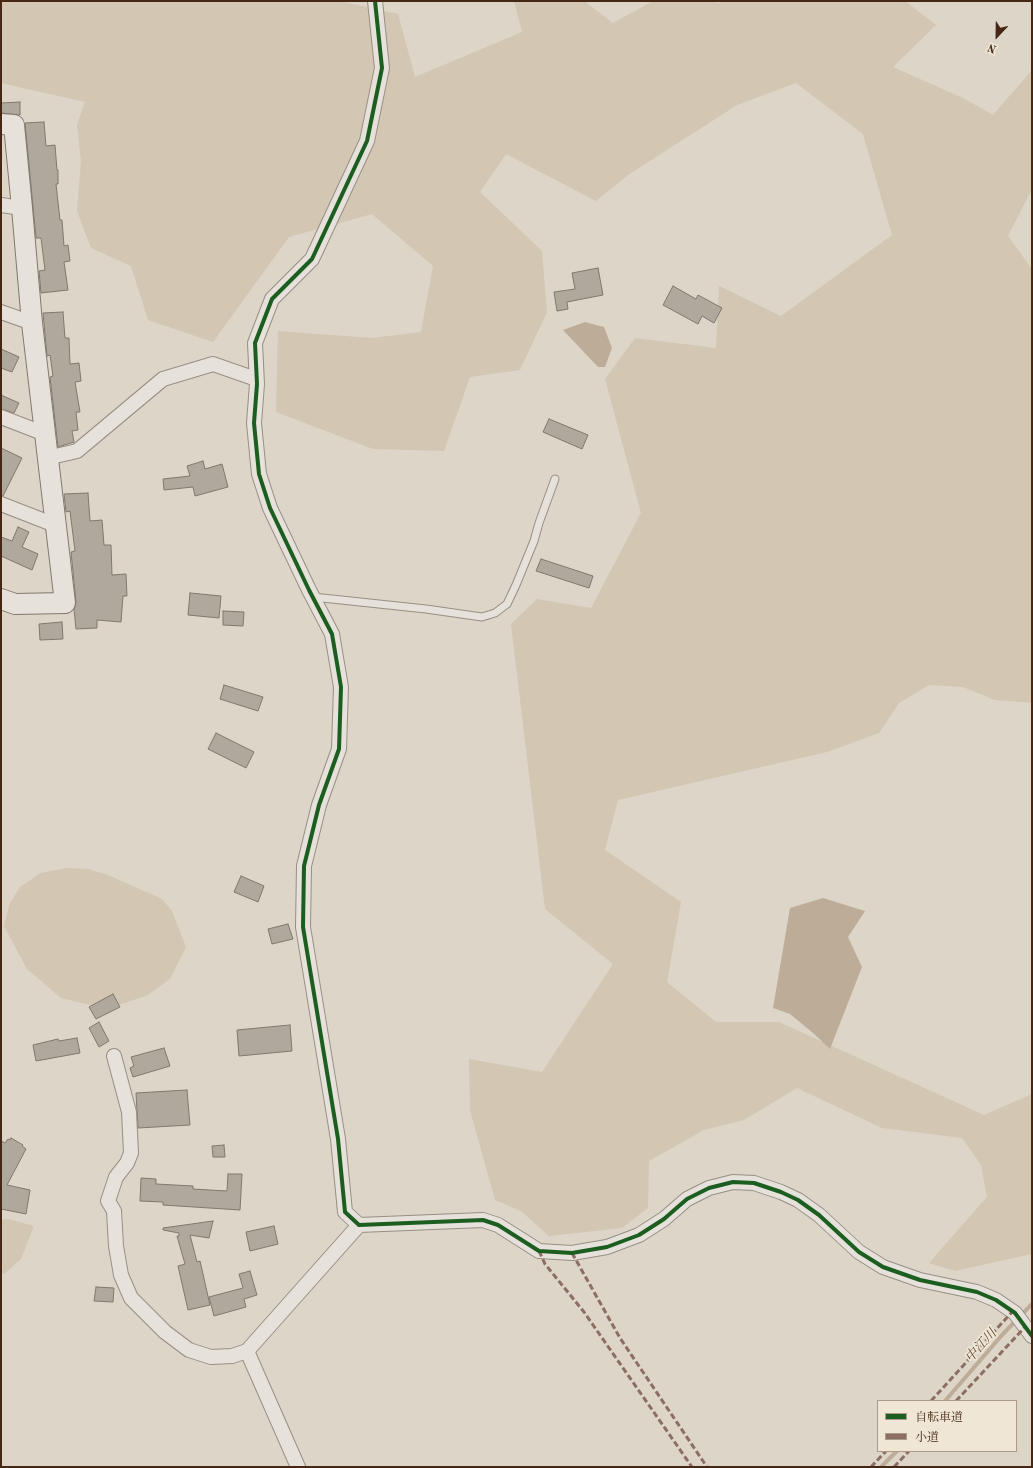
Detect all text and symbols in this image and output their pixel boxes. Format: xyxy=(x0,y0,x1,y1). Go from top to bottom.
north arrow xyxy=(977,16,1017,56)
text: N xyxy=(986,41,998,54)
water label: 中江川 xyxy=(962,1326,1000,1366)
legend xyxy=(877,1400,1017,1452)
text: 自転車道 xyxy=(915,1412,963,1424)
text: 小道 xyxy=(915,1432,939,1444)

